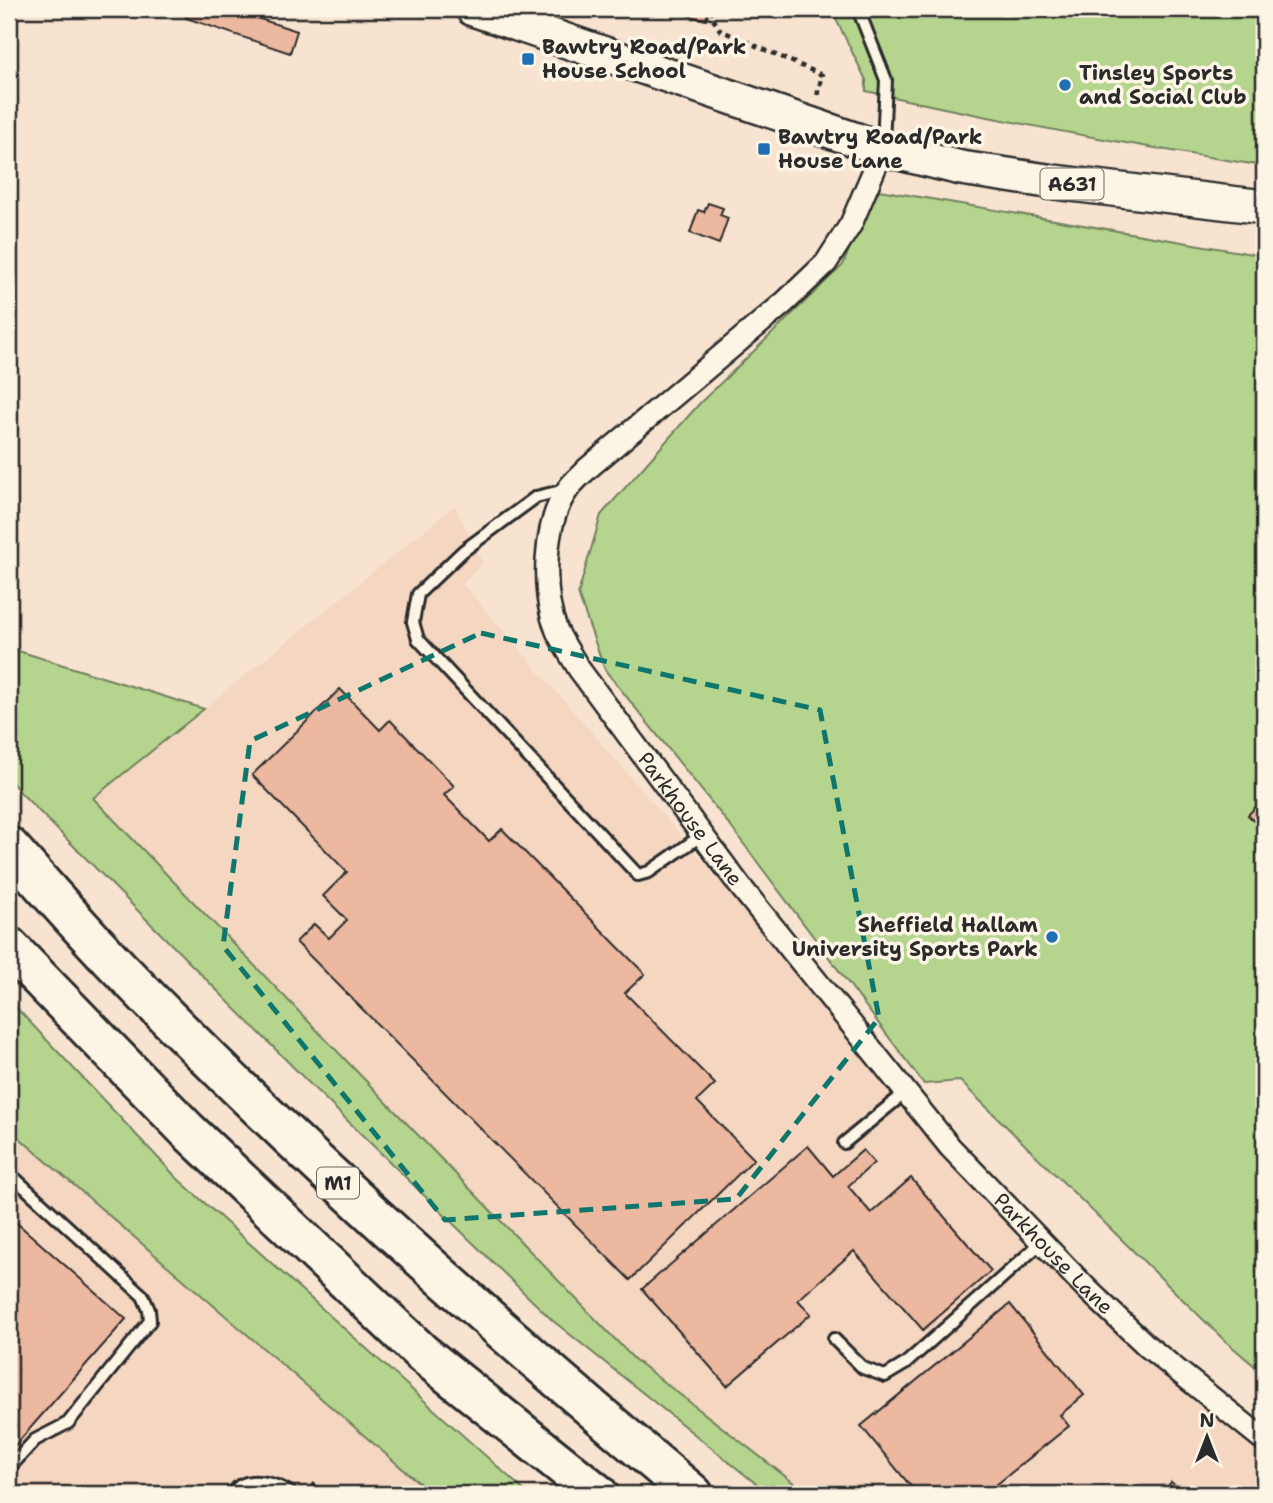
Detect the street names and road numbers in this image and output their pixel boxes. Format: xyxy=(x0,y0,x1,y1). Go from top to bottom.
road number: A631 xyxy=(1040,168,1104,200)
street label: Parkhouse Lane xyxy=(631,746,749,892)
road number: M1 xyxy=(317,1168,359,1198)
street label: Parkhouse Lane xyxy=(987,1187,1119,1321)

